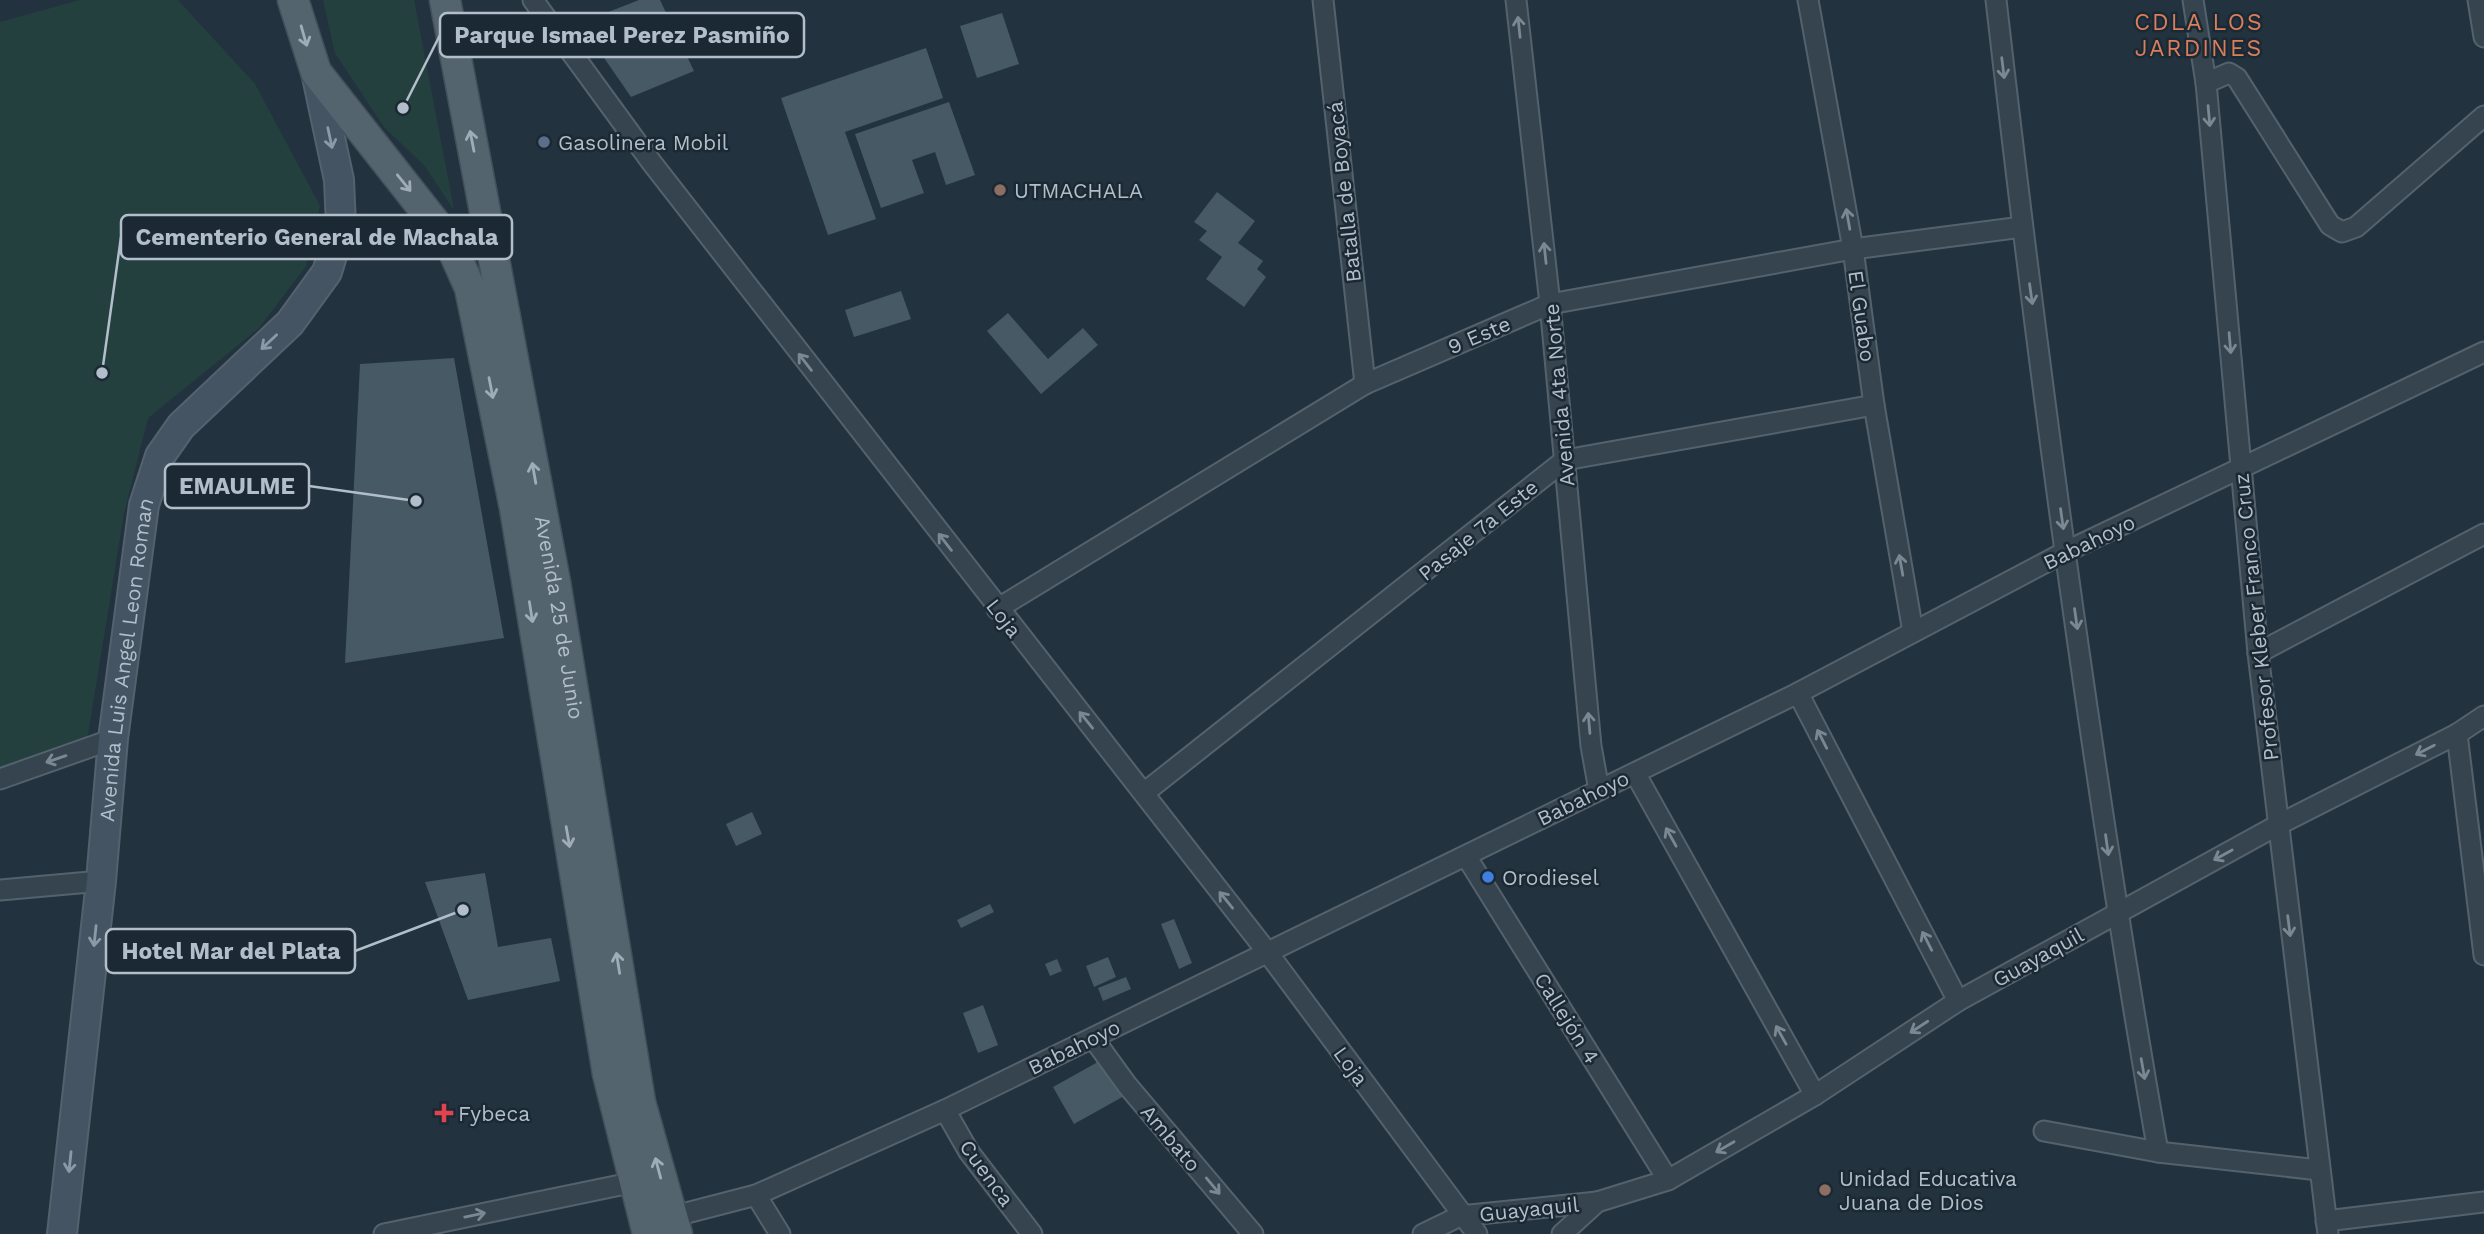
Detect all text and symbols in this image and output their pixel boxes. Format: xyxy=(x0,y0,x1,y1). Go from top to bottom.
district label: CDLA LOS JARDINES xyxy=(2134,9,2264,62)
callout: Parque Ismael Perez Pasmiño xyxy=(440,13,804,57)
one-way arrow xyxy=(1513,16,1526,38)
text: Parque Ismael Perez Pasmiño xyxy=(454,22,790,49)
one-way arrow xyxy=(298,25,311,47)
one-way arrow xyxy=(1997,56,2010,79)
street label: Batalla de Boyacá xyxy=(1322,100,1366,284)
one-way arrow xyxy=(2203,104,2216,127)
one-way arrow xyxy=(324,126,338,149)
one-way arrow xyxy=(465,130,479,153)
place label: Gasolinera Mobil xyxy=(558,130,729,155)
marker: Gasolinera Mobil xyxy=(536,134,552,150)
one-way arrow xyxy=(397,173,412,191)
place label: UTMACHALA xyxy=(1014,178,1143,203)
marker: UTMACHALA xyxy=(992,182,1008,198)
one-way arrow xyxy=(1841,208,1854,231)
callout: Cementerio General de Machala xyxy=(121,215,512,259)
text: Cementerio General de Machala xyxy=(136,224,499,251)
one-way arrow xyxy=(1538,242,1551,264)
street label: El Guabo xyxy=(1843,269,1881,363)
one-way arrow xyxy=(2025,282,2038,304)
street label: Avenida 4ta Norte xyxy=(1539,303,1579,487)
street label: 9 Este xyxy=(1444,311,1514,359)
one-way arrow xyxy=(2224,331,2237,353)
one-way arrow xyxy=(261,333,278,350)
one-way arrow xyxy=(798,353,813,372)
one-way arrow xyxy=(484,376,498,399)
one-way arrow xyxy=(527,462,541,485)
callout: EMAULME xyxy=(165,464,309,508)
street label: Profesor Kleber Franco Cruz xyxy=(2228,472,2284,762)
text: EMAULME xyxy=(179,473,295,500)
street label: Pasaje 7a Este xyxy=(1413,474,1543,586)
street label: Avenida Luis Angel Leon Roman xyxy=(94,494,158,823)
one-way arrow xyxy=(2056,507,2069,530)
street label: Babahoyo xyxy=(2039,509,2139,575)
street label: Avenida 25 de Junio xyxy=(530,514,590,721)
one-way arrow xyxy=(937,533,952,551)
one-way arrow xyxy=(1894,554,1907,577)
street label: Loja xyxy=(981,594,1027,642)
one-way arrow xyxy=(525,600,538,623)
one-way arrow xyxy=(2070,607,2083,630)
one-way arrow xyxy=(1078,712,1093,730)
one-way arrow xyxy=(1582,712,1595,735)
one-way arrow xyxy=(1814,729,1828,750)
one-way arrow xyxy=(2415,744,2436,758)
one-way arrow xyxy=(46,754,68,766)
street label: Babahoyo xyxy=(1533,765,1633,831)
one-way arrow xyxy=(562,825,575,848)
one-way arrow xyxy=(1664,827,1678,847)
one-way arrow xyxy=(2100,833,2113,855)
one-way arrow xyxy=(2213,849,2234,862)
place label: Orodiesel xyxy=(1502,865,1599,890)
marker: Orodiesel xyxy=(1480,869,1496,885)
one-way arrow xyxy=(1218,891,1233,909)
one-way arrow xyxy=(2282,914,2295,936)
street label: Guayaquil xyxy=(1988,922,2088,992)
one-way arrow xyxy=(88,924,101,946)
callout: Hotel Mar del Plata xyxy=(106,929,355,973)
one-way arrow xyxy=(1919,931,1933,952)
text: Hotel Mar del Plata xyxy=(121,938,341,965)
one-way arrow xyxy=(611,952,624,975)
street label: Callejón 4 xyxy=(1529,968,1605,1068)
street label: Babahoyo xyxy=(1024,1014,1124,1080)
one-way arrow xyxy=(1909,1021,1929,1035)
one-way arrow xyxy=(1774,1025,1788,1046)
street label: Loja xyxy=(1328,1042,1374,1091)
one-way arrow xyxy=(2137,1057,2150,1080)
street label: Ambato xyxy=(1136,1099,1206,1177)
place label: Fybeca xyxy=(458,1101,530,1126)
marker: Fybeca xyxy=(436,1105,452,1121)
street label: Cuenca xyxy=(955,1135,1020,1211)
one-way arrow xyxy=(1715,1141,1736,1154)
one-way arrow xyxy=(63,1150,76,1172)
one-way arrow xyxy=(651,1158,664,1180)
place label: Unidad Educativa Juana de Dios xyxy=(1839,1166,2017,1215)
one-way arrow xyxy=(1205,1177,1221,1195)
marker: Unidad Educativa Juana de Dios xyxy=(1817,1182,1833,1198)
street label: Guayaquil xyxy=(1478,1191,1581,1227)
one-way arrow xyxy=(463,1208,486,1222)

